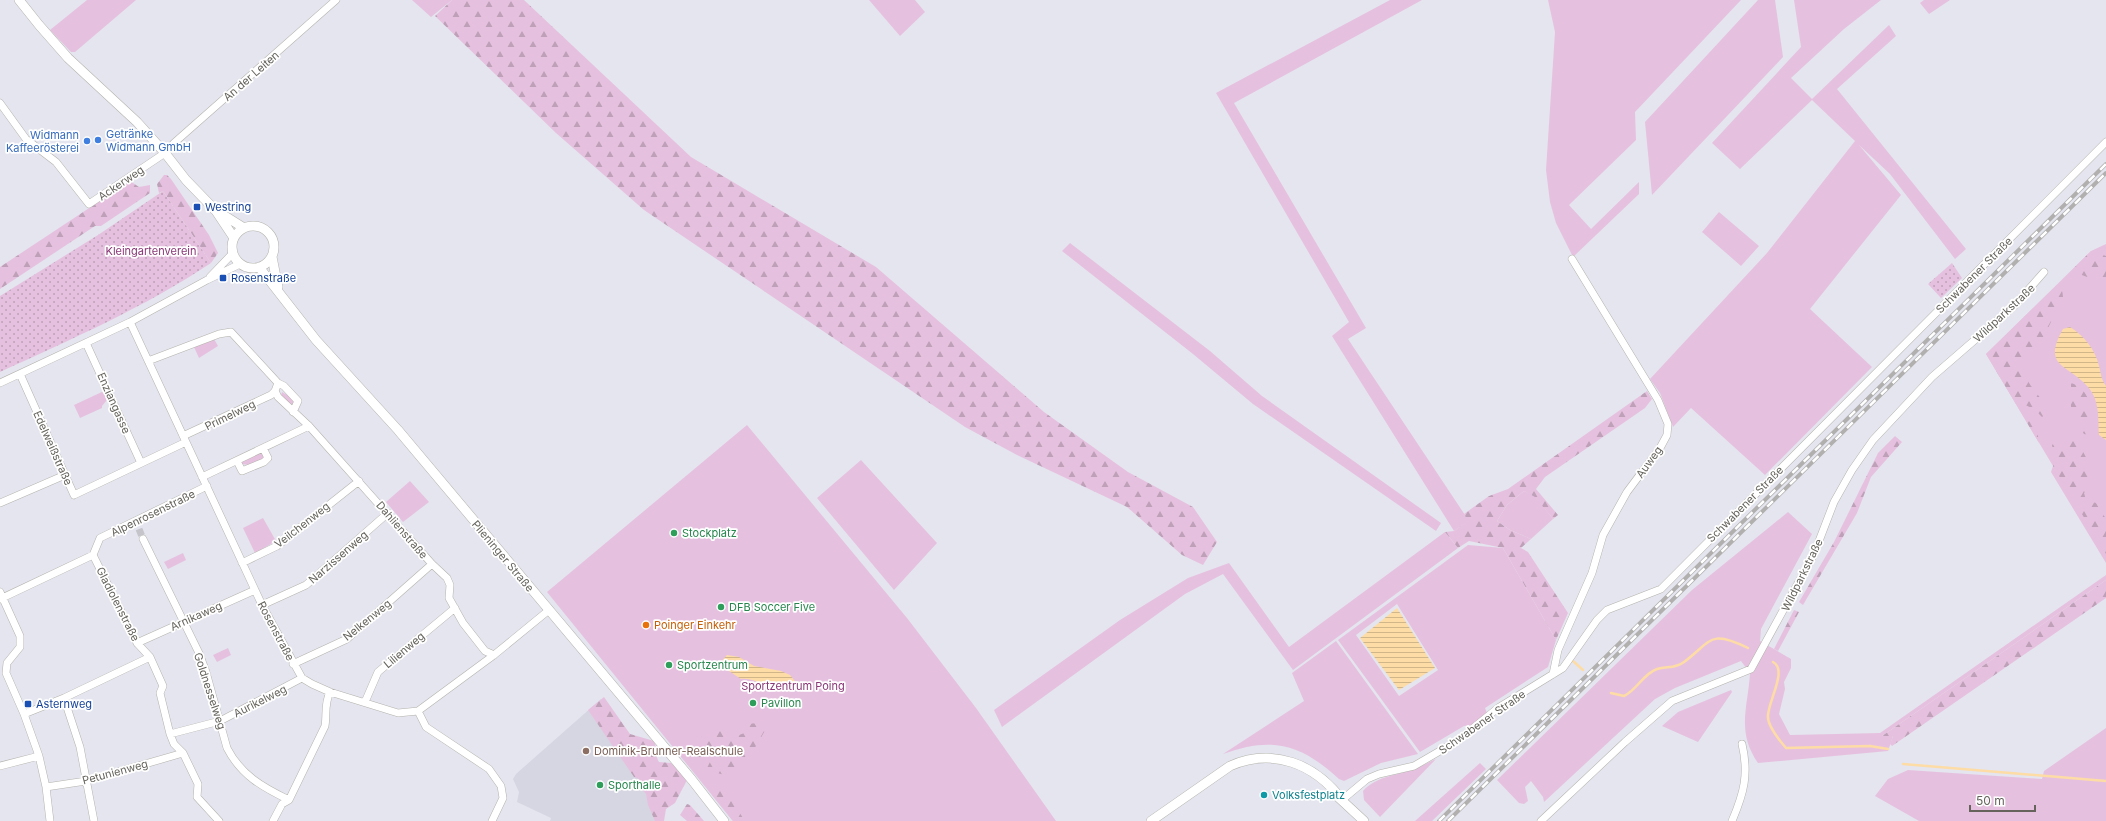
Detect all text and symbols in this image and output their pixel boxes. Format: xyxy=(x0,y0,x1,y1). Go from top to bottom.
street label: An der Leiten xyxy=(220,48,282,104)
place label: Getränke Widmann GmbH xyxy=(106,127,191,154)
place label: Widmann Kaffeerösterei xyxy=(6,128,79,155)
marker: Getränke Widmann GmbH xyxy=(93,135,103,145)
marker: Widmann Kaffeerösterei xyxy=(82,136,92,146)
street label: Ackerweg xyxy=(95,163,147,203)
place label: Westring xyxy=(205,200,251,214)
marker: Westring xyxy=(192,202,202,212)
street label: Schwabener Straße xyxy=(1933,234,2015,316)
park label: Kleingartenverein xyxy=(105,244,197,258)
place label: Rosenstraße xyxy=(231,271,296,285)
marker: Rosenstraße xyxy=(218,273,228,283)
street label: Wildparkstraße xyxy=(1970,281,2038,345)
street label: Enziangasse xyxy=(94,370,134,436)
street label: Primelweg xyxy=(202,397,258,433)
street label: Edelweißstraße xyxy=(30,409,76,487)
street label: Auweg xyxy=(1633,443,1665,481)
street label: Schwabener Straße xyxy=(1704,463,1786,545)
street label: Alpenrosenstraße xyxy=(109,487,197,539)
street label: Dahlienstraße xyxy=(373,498,431,562)
street label: Veilchenweg xyxy=(272,499,332,551)
street label: Plieninger Straße xyxy=(469,517,537,595)
place label: Stockplatz xyxy=(682,526,737,540)
street label: Narzissenweg xyxy=(306,527,370,587)
marker: Stockplatz xyxy=(669,528,679,538)
street label: Wildparkstraße xyxy=(1778,536,1826,614)
street label: Gladiolenstraße xyxy=(93,564,143,644)
street label: Nelkenweg xyxy=(340,596,394,644)
street label: Arnikaweg xyxy=(168,598,224,634)
street label: Rosenstraße xyxy=(255,599,297,663)
place label: DFB Soccer Five xyxy=(729,600,815,614)
marker: DFB Soccer Five xyxy=(716,602,726,612)
place label: Poinger Einkehr xyxy=(654,618,736,632)
marker: Poinger Einkehr xyxy=(641,620,651,630)
street label: Lilienweg xyxy=(381,629,427,671)
street label: Goldnesselweg xyxy=(191,651,229,731)
place label: Sportzentrum xyxy=(677,658,748,672)
marker: Sportzentrum xyxy=(664,660,674,670)
park label: Sportzentrum Poing xyxy=(741,679,845,693)
street label: Aurikelweg xyxy=(231,682,289,720)
street label: Schwabener Straße xyxy=(1436,687,1528,757)
place label: Pavillon xyxy=(761,696,801,710)
place label: Asternweg xyxy=(36,697,92,711)
marker: Pavillon xyxy=(748,698,758,708)
marker: Asternweg xyxy=(23,699,33,709)
place label: Dominik-Brunner-Realschule xyxy=(594,744,743,758)
marker: Dominik-Brunner-Realschule xyxy=(581,746,591,756)
street label: Petunienweg xyxy=(81,756,149,788)
place label: Sporthalle xyxy=(608,778,661,792)
marker: Sporthalle xyxy=(595,780,605,790)
scale bar xyxy=(1970,787,2035,813)
place label: Volksfestplatz xyxy=(1272,788,1345,802)
marker: Volksfestplatz xyxy=(1259,790,1269,800)
text: 50 m xyxy=(1976,793,2005,808)

